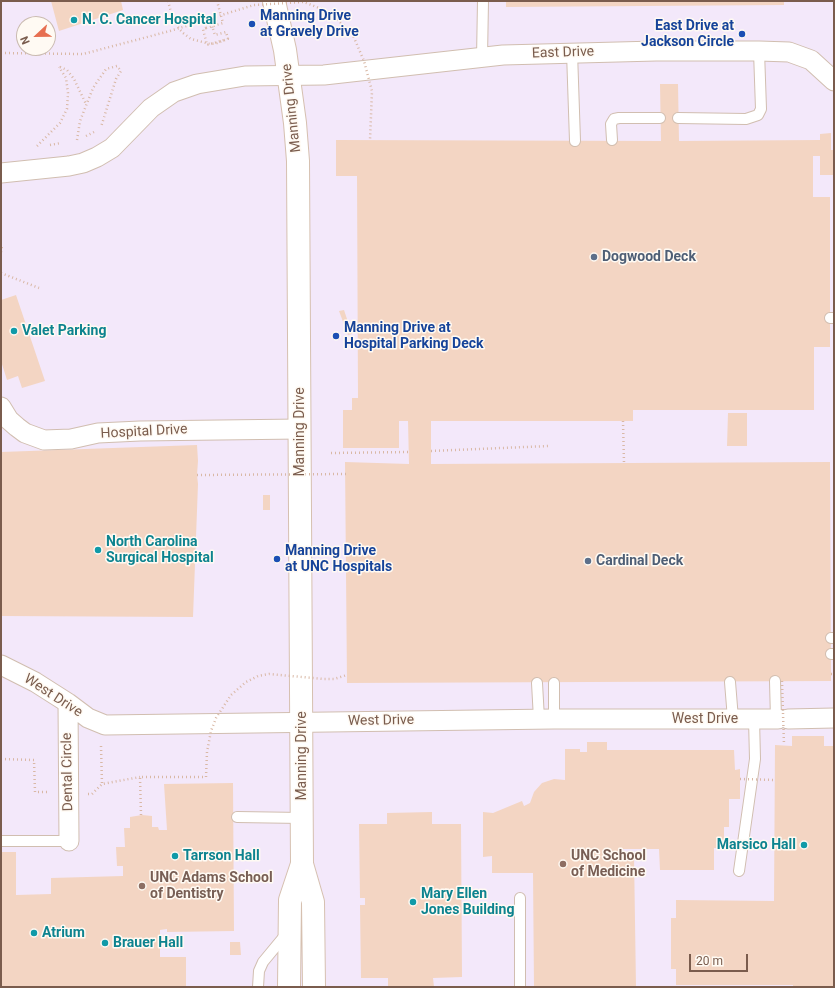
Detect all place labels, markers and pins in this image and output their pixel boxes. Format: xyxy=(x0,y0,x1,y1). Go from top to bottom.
place label: Manning Drive at Gravely Drive xyxy=(260,8,359,40)
place label: N. C. Cancer Hospital xyxy=(82,12,217,28)
marker: N. C. Cancer Hospital xyxy=(69,15,79,25)
place label: East Drive at Jackson Circle xyxy=(641,18,734,50)
marker: Manning Drive at Gravely Drive xyxy=(247,19,257,29)
marker: East Drive at Jackson Circle xyxy=(737,29,747,39)
place label: Dogwood Deck xyxy=(602,249,696,265)
marker: Dogwood Deck xyxy=(589,252,599,262)
place label: Manning Drive at Hospital Parking Deck xyxy=(344,320,483,352)
place label: Valet Parking xyxy=(22,323,106,339)
marker: Valet Parking xyxy=(9,326,19,336)
marker: Manning Drive at Hospital Parking Deck xyxy=(331,331,341,341)
place label: North Carolina Surgical Hospital xyxy=(106,534,214,566)
place label: Manning Drive at UNC Hospitals xyxy=(285,543,392,576)
marker: North Carolina Surgical Hospital xyxy=(93,545,103,555)
place label: Cardinal Deck xyxy=(596,553,683,569)
marker: Manning Drive at UNC Hospitals xyxy=(272,554,282,564)
marker: Cardinal Deck xyxy=(583,556,593,566)
place label: Marsico Hall xyxy=(717,837,796,853)
marker: Marsico Hall xyxy=(799,840,809,850)
place label: Tarrson Hall xyxy=(183,848,260,864)
place label: UNC School of Medicine xyxy=(571,848,646,880)
marker: Tarrson Hall xyxy=(170,851,180,861)
marker: UNC School of Medicine xyxy=(558,859,568,869)
place label: UNC Adams School of Dentistry xyxy=(150,870,273,902)
marker: UNC Adams School of Dentistry xyxy=(137,881,147,891)
place label: Mary Ellen Jones Building xyxy=(421,886,514,918)
marker: Mary Ellen Jones Building xyxy=(408,897,418,907)
place label: Atrium xyxy=(42,925,85,941)
marker: Atrium xyxy=(29,928,39,938)
place label: Brauer Hall xyxy=(113,935,183,951)
marker: Brauer Hall xyxy=(100,938,110,948)

